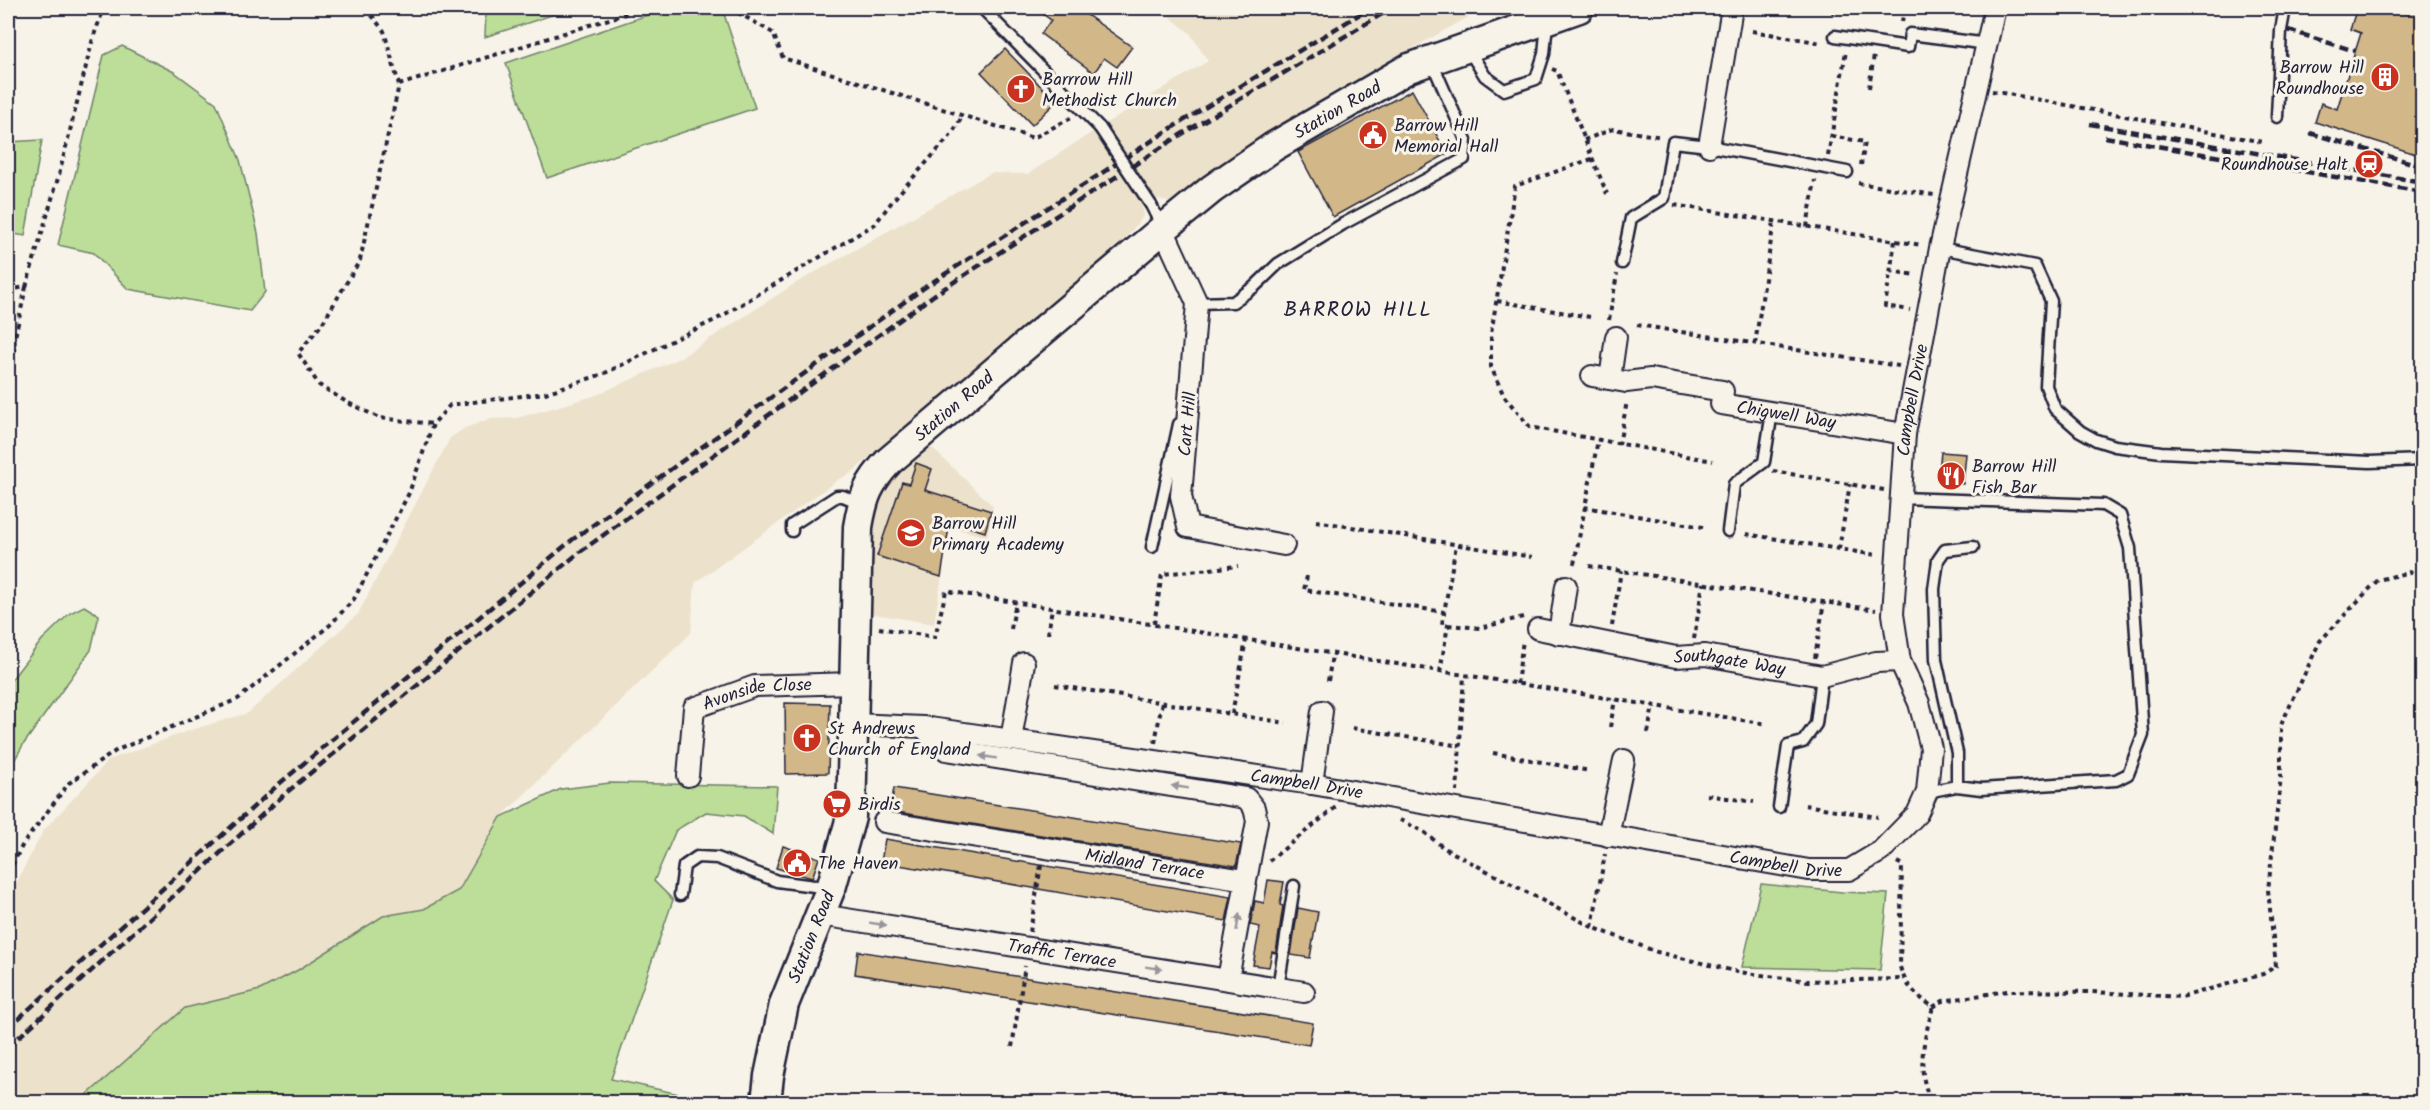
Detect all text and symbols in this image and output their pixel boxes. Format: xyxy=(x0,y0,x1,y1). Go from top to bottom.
place label: Barrow Hill Roundhouse xyxy=(2276,54,2365,104)
building icon: Barrow Hill Roundhouse xyxy=(2369,61,2401,93)
place label: Barrrow Hill Methodist Church xyxy=(1042,66,1177,116)
church icon: Barrrow Hill Methodist Church xyxy=(1005,73,1037,105)
street label: Station Road xyxy=(1289,73,1388,148)
place label: Barrow Hill Memorial Hall xyxy=(1394,112,1499,162)
public building icon: Barrow Hill Memorial Hall xyxy=(1357,119,1389,151)
station icon: Roundhouse Halt xyxy=(2353,148,2385,180)
place label: Roundhouse Halt xyxy=(2221,151,2349,180)
district label: BARROW HILL xyxy=(1284,294,1432,327)
street label: Campbell Drive xyxy=(1891,342,1938,457)
street label: Station Road xyxy=(908,364,1002,450)
street label: Cart Hill xyxy=(1171,390,1206,458)
street label: Chigwell Way xyxy=(1734,394,1839,439)
place label: Barrow Hill Fish Bar xyxy=(1972,453,2057,503)
restaurant icon: Barrow Hill Fish Bar xyxy=(1935,460,1967,492)
place label: Barrow Hill Primary Academy xyxy=(932,510,1064,560)
school or university icon: Barrow Hill Primary Academy xyxy=(895,517,927,549)
street label: Southgate Way xyxy=(1673,642,1788,685)
street label: Avonside Close xyxy=(699,671,812,720)
place label: St Andrews Church of England xyxy=(828,715,971,765)
church icon: St Andrews Church of England xyxy=(791,722,823,754)
one-way arrow xyxy=(978,752,997,761)
street label: Campbell Drive xyxy=(1248,762,1365,809)
one-way arrow xyxy=(1171,783,1190,792)
supermarket icon: Birdis xyxy=(821,788,853,820)
place label: Birdis xyxy=(858,791,901,820)
street label: Midland Terrace xyxy=(1083,841,1206,889)
street label: Campbell Drive xyxy=(1727,843,1842,886)
public building icon: The Haven xyxy=(781,847,813,879)
place label: The Haven xyxy=(818,850,898,879)
street label: Station Road xyxy=(781,886,844,988)
one-way arrow xyxy=(1234,912,1243,931)
one-way arrow xyxy=(869,919,888,928)
street label: Traffic Terrace xyxy=(1005,932,1118,978)
one-way arrow xyxy=(1145,963,1164,972)

